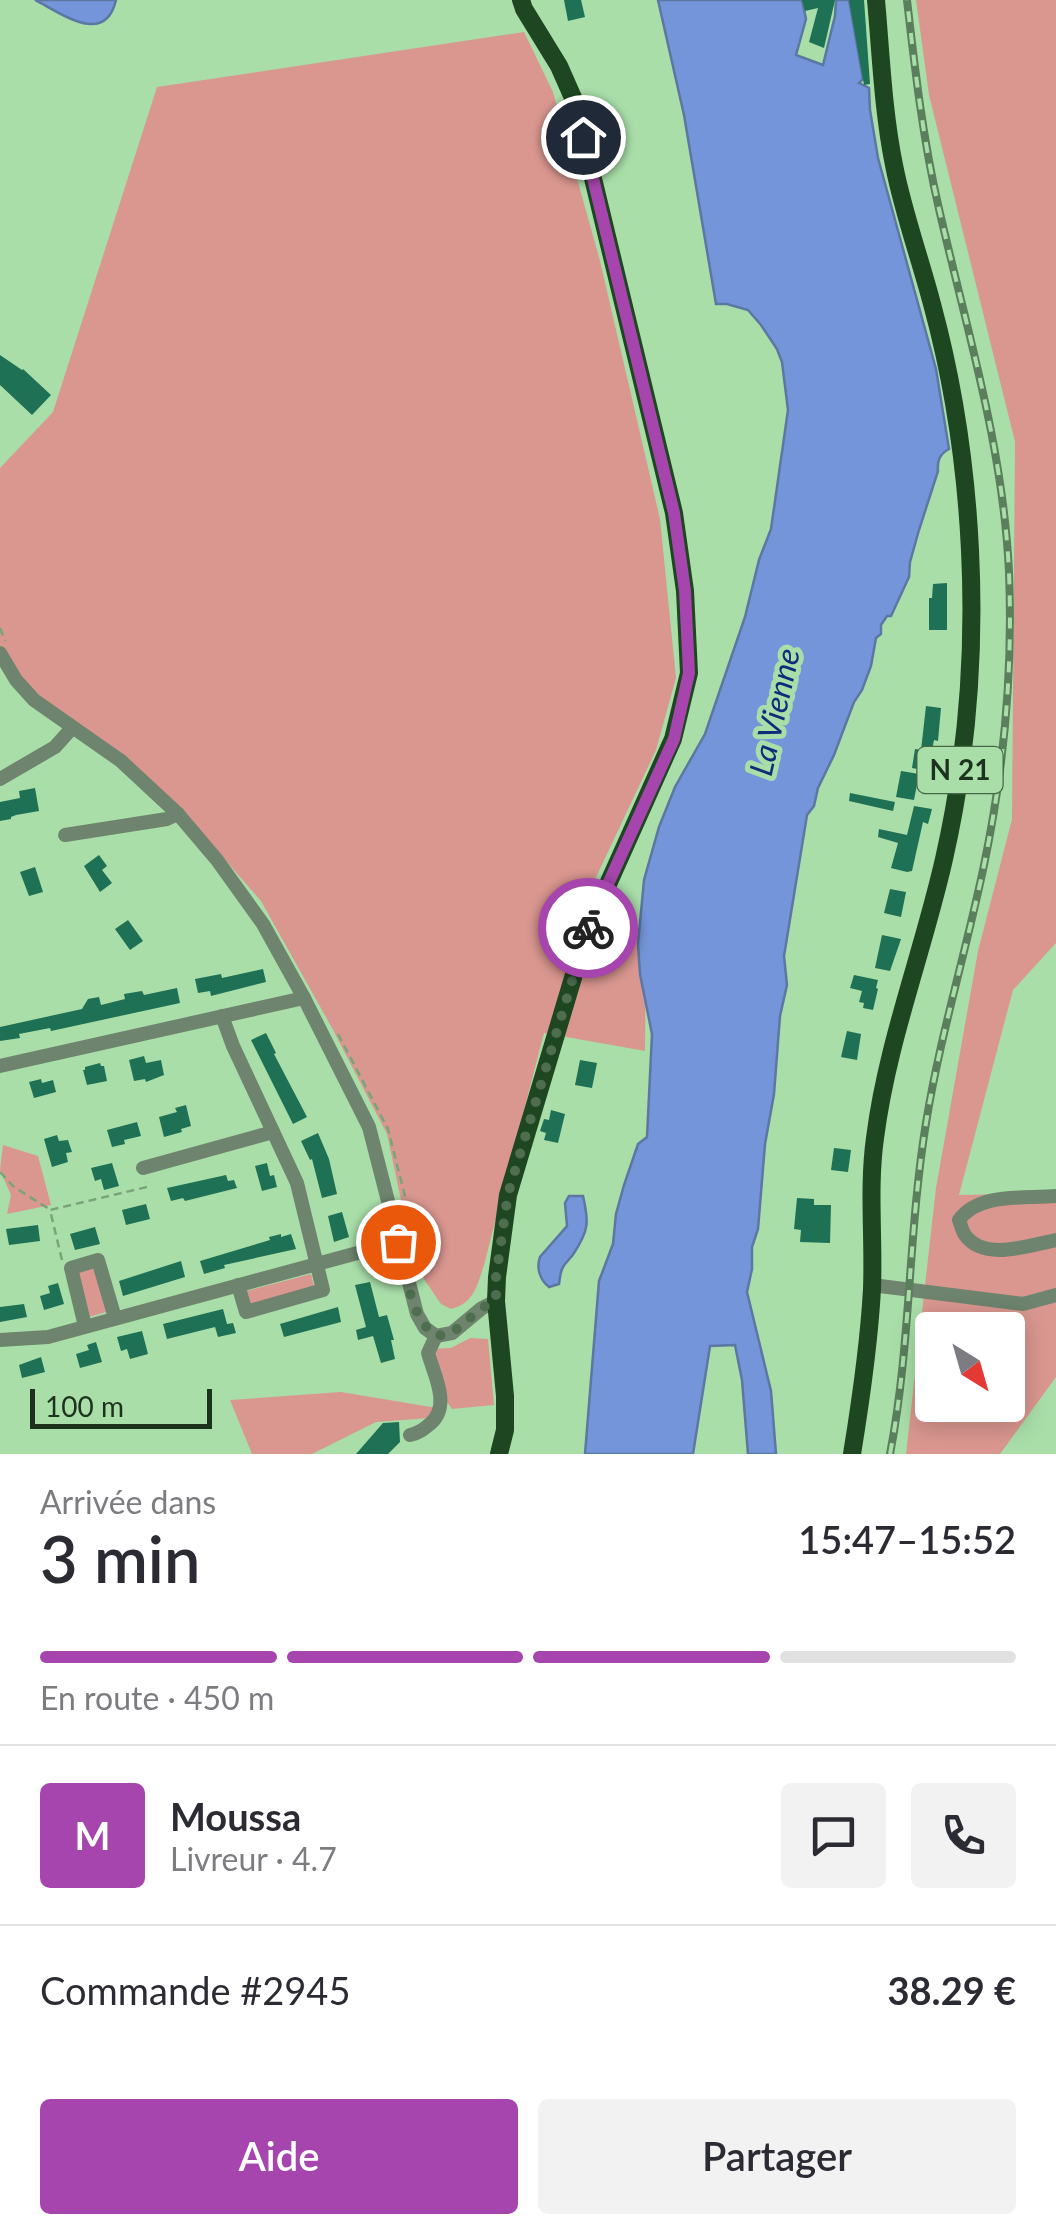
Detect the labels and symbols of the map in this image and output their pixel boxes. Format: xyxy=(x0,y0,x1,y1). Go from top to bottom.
pin xyxy=(541,95,626,180)
water label: La Vienne xyxy=(740,644,807,779)
road number: N 21 xyxy=(918,747,1002,793)
courier xyxy=(538,878,638,978)
pin xyxy=(356,1200,441,1285)
north arrow xyxy=(915,1312,1025,1422)
scale bar xyxy=(30,1384,212,1428)

